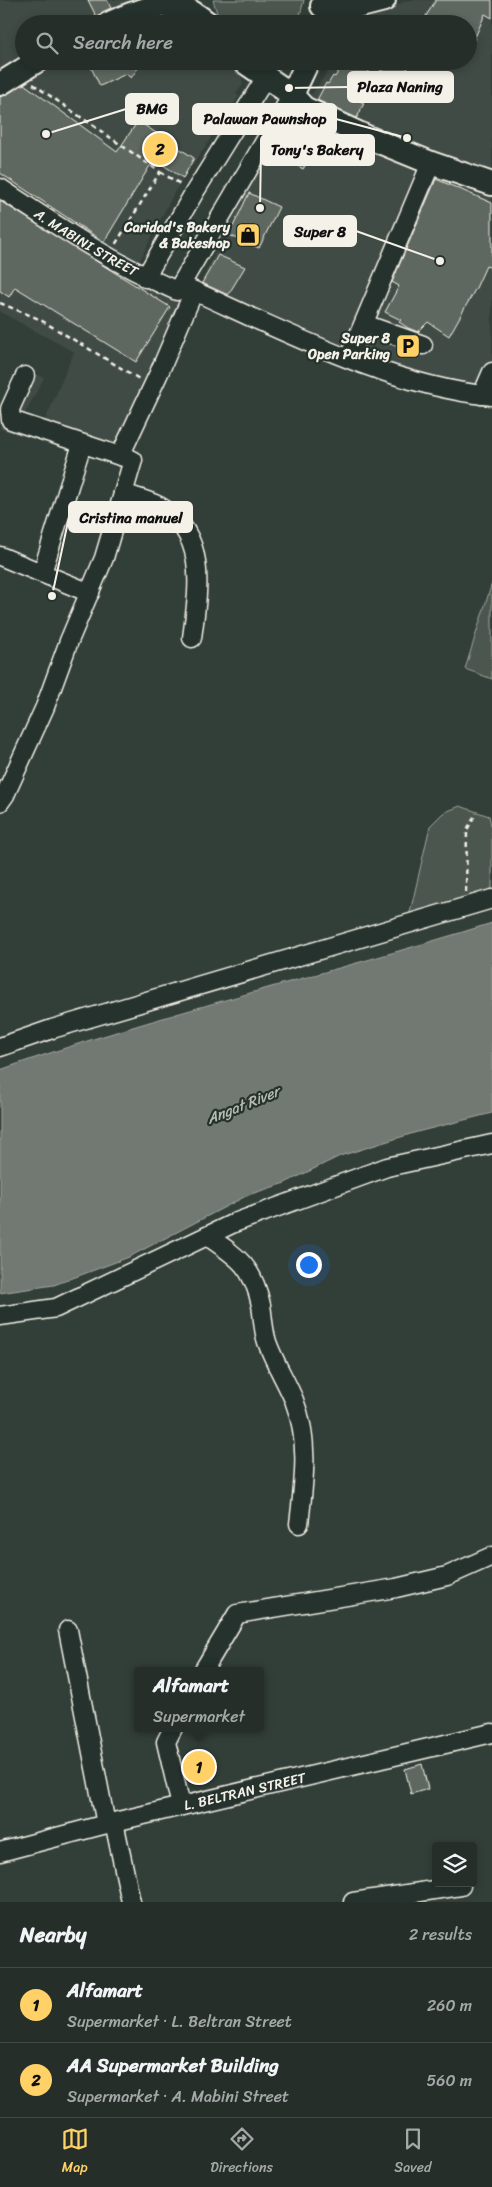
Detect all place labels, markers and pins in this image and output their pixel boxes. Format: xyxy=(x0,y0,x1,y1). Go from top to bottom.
callout: Plaza Naning xyxy=(348,72,453,102)
callout: BMG xyxy=(126,94,178,124)
callout: Palawan Pawnshop xyxy=(193,104,336,134)
pin: 2 xyxy=(144,130,176,168)
callout: Tony's Bakery xyxy=(261,135,374,165)
place label: Caridad's Bakery & Bakeshop xyxy=(123,215,231,256)
callout: Super 8 xyxy=(284,216,356,246)
shop icon: Caridad's Bakery & Bakeshop xyxy=(235,222,261,248)
place label: Super 8 Open Parking xyxy=(307,326,391,367)
parking icon: Super 8 Open Parking xyxy=(395,333,421,359)
callout: Cristina manuel xyxy=(69,502,192,532)
pin: 1 xyxy=(183,1748,215,1786)

